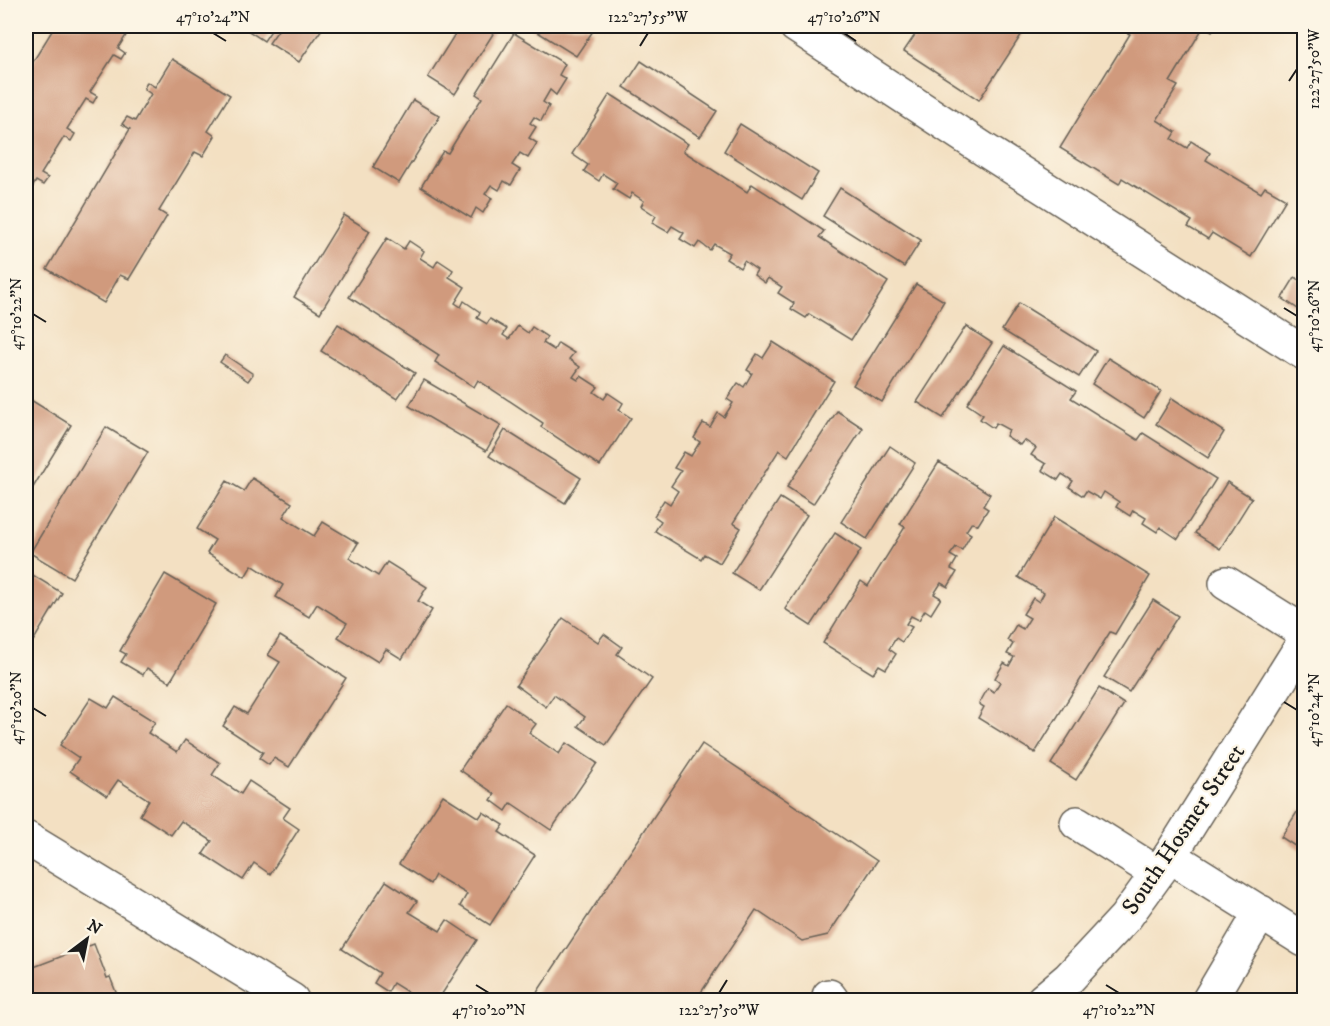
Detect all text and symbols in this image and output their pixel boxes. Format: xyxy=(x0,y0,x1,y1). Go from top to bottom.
text: 47°10'24"N xyxy=(176,8,250,27)
text: 122°27'55"W xyxy=(608,8,688,27)
text: 47°10'26"N xyxy=(807,8,881,27)
text: 122°27'50"W xyxy=(1305,28,1324,109)
text: 47°10'22"N xyxy=(7,278,26,350)
text: 47°10'26"N xyxy=(1305,279,1324,353)
text: 47°10'20"N xyxy=(7,671,26,745)
text: 47°10'24"N xyxy=(1305,673,1324,747)
street label: South Hosmer Street xyxy=(1116,738,1252,921)
north arrow xyxy=(57,909,117,969)
text: N xyxy=(84,915,105,939)
text: 47°10'20"N xyxy=(452,1001,526,1020)
text: 122°27'50"W xyxy=(679,1001,760,1020)
text: 47°10'22"N xyxy=(1083,1001,1155,1020)

